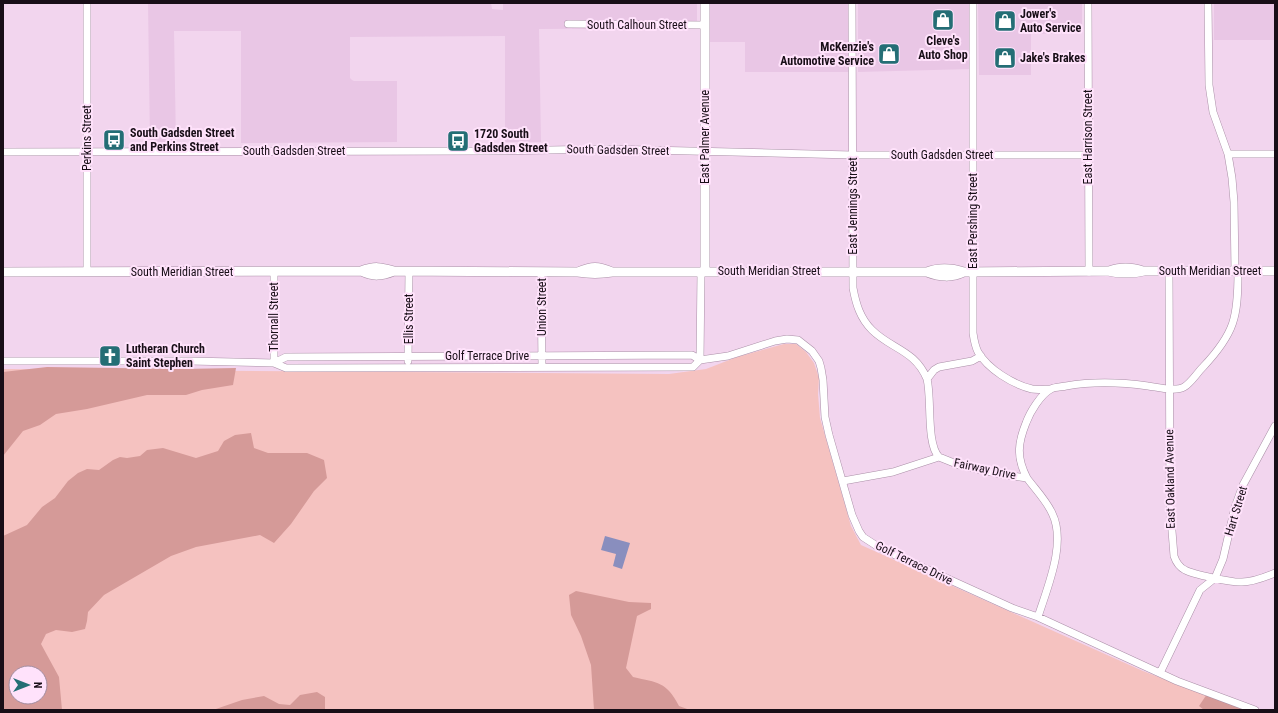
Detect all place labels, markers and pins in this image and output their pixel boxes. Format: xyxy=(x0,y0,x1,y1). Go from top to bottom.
shop icon: Cleve's Auto Shop xyxy=(930,7,956,33)
place label: Jower's Auto Service xyxy=(1020,7,1081,35)
shop icon: Jower's Auto Service xyxy=(992,8,1018,34)
place label: Cleve's Auto Shop xyxy=(918,34,968,62)
place label: McKenzie's Automotive Service xyxy=(780,40,875,68)
shop icon: McKenzie's Automotive Service xyxy=(876,41,902,67)
shop icon: Jake's Brakes xyxy=(992,45,1018,71)
place label: Jake's Brakes xyxy=(1020,51,1086,65)
place label: South Gadsden Street and Perkins Street xyxy=(130,126,235,154)
bus stop icon: South Gadsden Street and Perkins Street xyxy=(101,127,127,153)
place label: 1720 South Gadsden Street xyxy=(474,127,548,155)
bus stop icon: 1720 South Gadsden Street xyxy=(445,128,471,154)
place label: Lutheran Church Saint Stephen xyxy=(126,342,205,370)
church icon: Lutheran Church Saint Stephen xyxy=(97,343,123,369)

